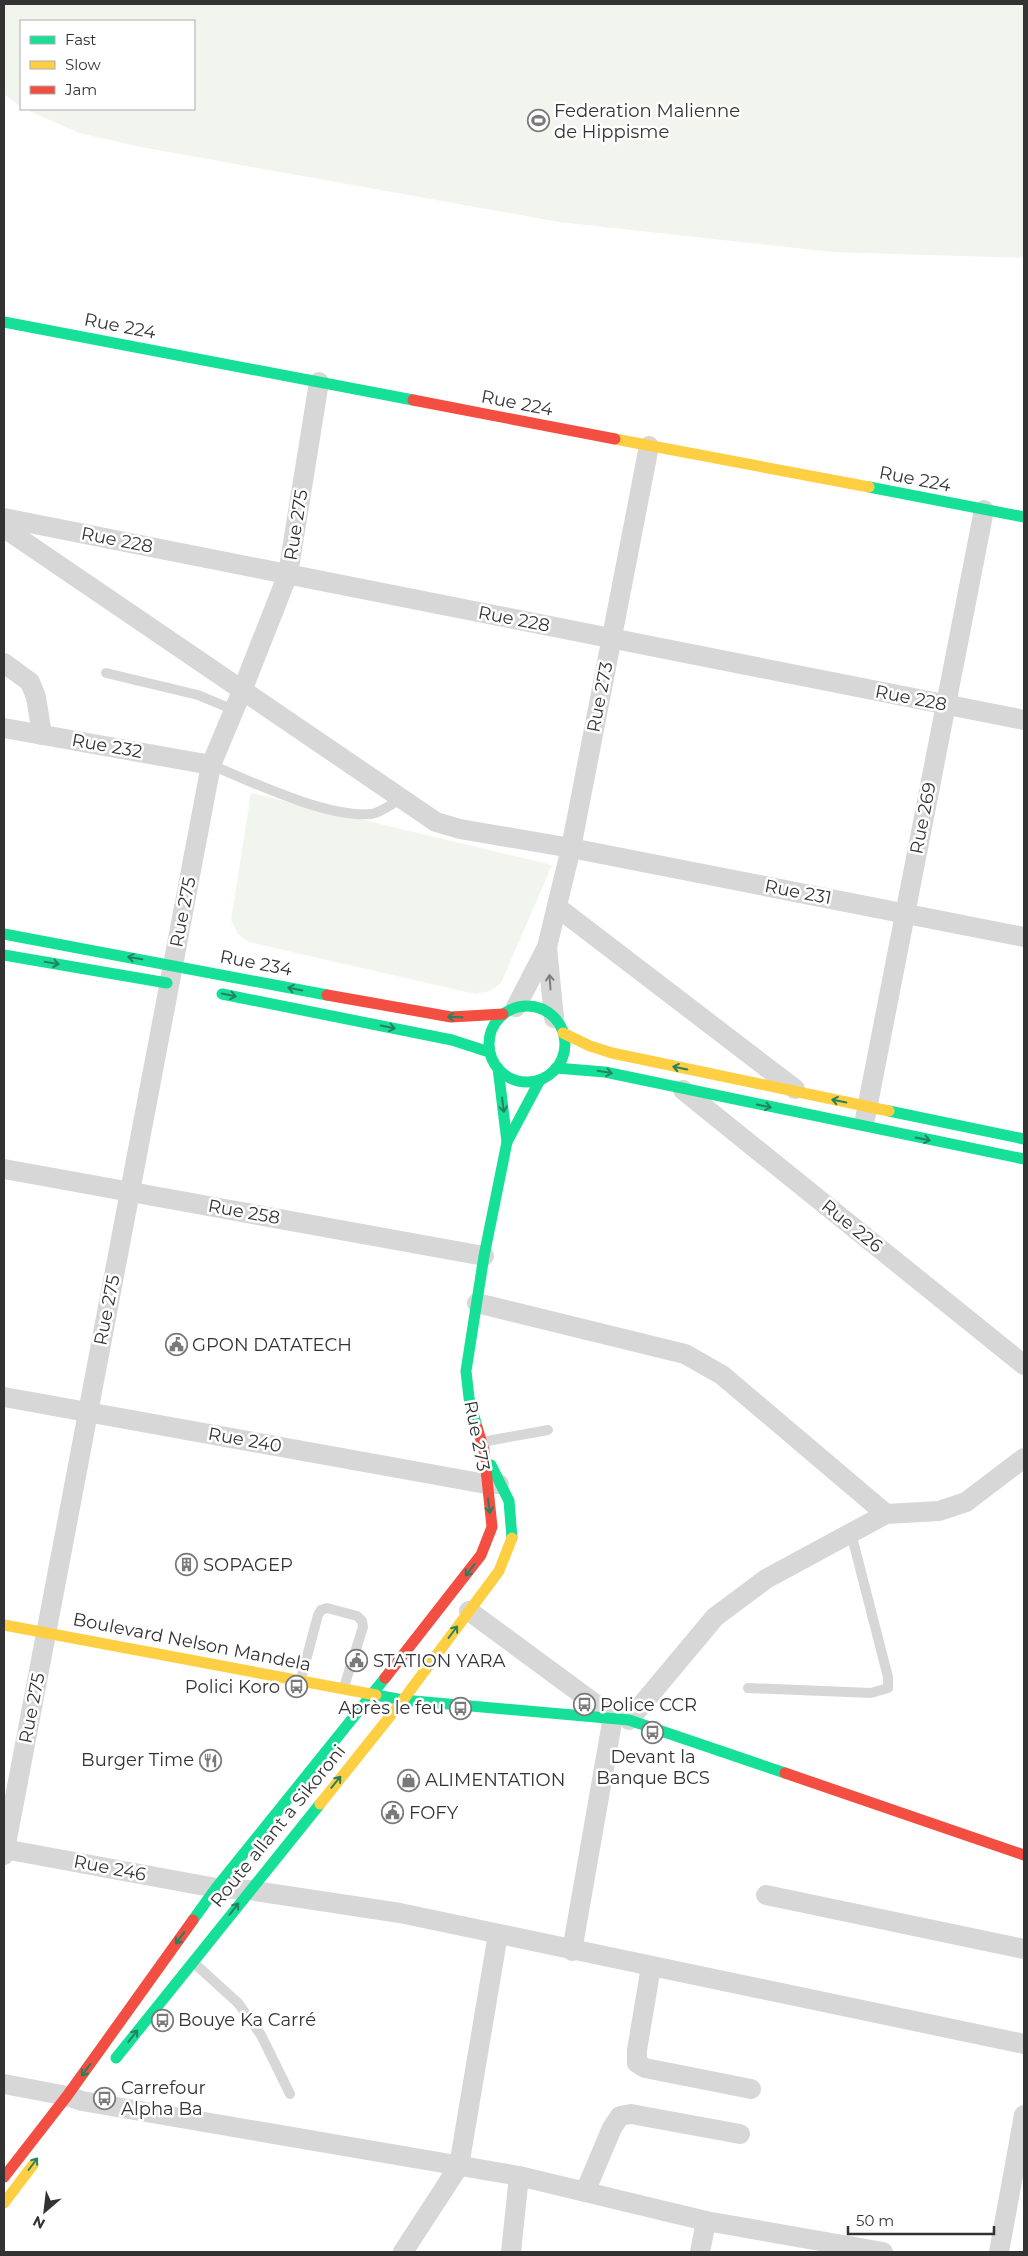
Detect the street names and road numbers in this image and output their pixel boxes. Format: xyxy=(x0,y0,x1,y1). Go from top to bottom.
street label: Rue 224 xyxy=(82,308,158,344)
street label: Rue 224 xyxy=(479,385,555,421)
street label: Rue 224 xyxy=(877,461,953,497)
street label: Rue 275 xyxy=(280,488,312,562)
street label: Rue 228 xyxy=(79,522,155,558)
street label: Rue 228 xyxy=(476,601,552,637)
street label: Rue 273 xyxy=(582,660,618,734)
street label: Rue 228 xyxy=(873,680,949,716)
street label: Rue 232 xyxy=(70,729,144,763)
street label: Rue 269 xyxy=(905,780,941,856)
street label: Rue 275 xyxy=(165,875,201,949)
street label: Rue 231 xyxy=(763,875,833,909)
street label: Rue 234 xyxy=(218,945,294,981)
street label: Rue 258 xyxy=(206,1195,282,1229)
street label: Rue 226 xyxy=(817,1195,887,1257)
street label: Rue 275 xyxy=(89,1273,125,1347)
street label: Rue 273 xyxy=(459,1399,495,1473)
street label: Rue 240 xyxy=(206,1423,284,1457)
street label: Boulevard Nelson Mandela xyxy=(71,1608,313,1676)
street label: Rue 275 xyxy=(14,1671,50,1745)
street label: Route allant a Sikoroni xyxy=(206,1740,350,1912)
street label: Rue 246 xyxy=(72,1850,148,1886)

